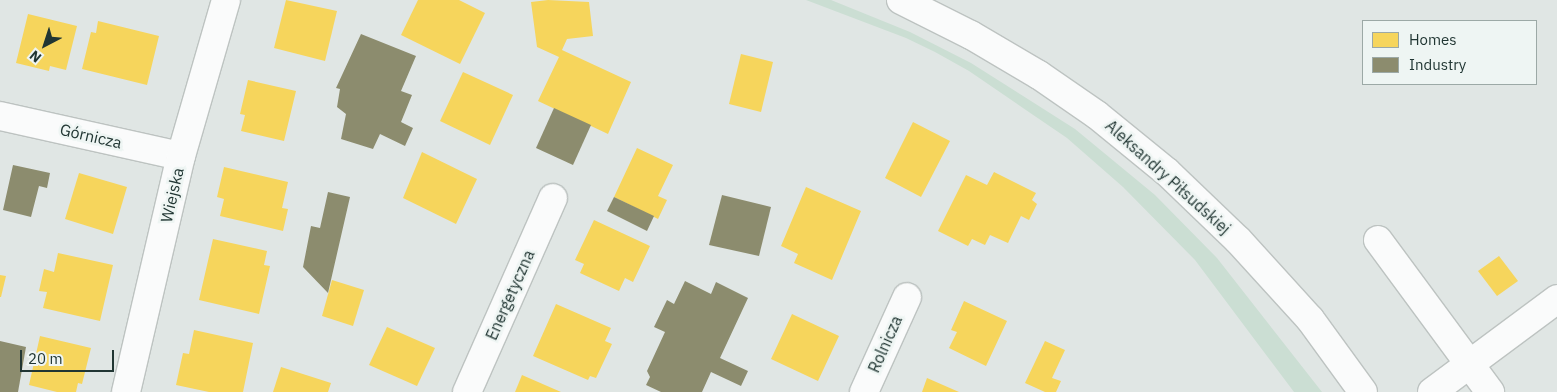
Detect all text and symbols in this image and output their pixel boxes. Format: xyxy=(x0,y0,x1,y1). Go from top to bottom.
north arrow xyxy=(20,20,70,70)
legend xyxy=(1362,20,1537,85)
text: Homes xyxy=(1409,30,1457,49)
text: N xyxy=(26,46,45,67)
text: Industry xyxy=(1409,55,1466,74)
street label: Aleksandry Piłsudskiej xyxy=(1102,116,1234,238)
street label: Górnicza xyxy=(58,120,124,152)
street label: Wiejska xyxy=(156,166,188,224)
street label: Energetyczna xyxy=(482,247,538,343)
street label: Rolnicza xyxy=(864,312,906,376)
scale bar xyxy=(22,340,116,372)
text: 20 m xyxy=(28,349,63,368)

